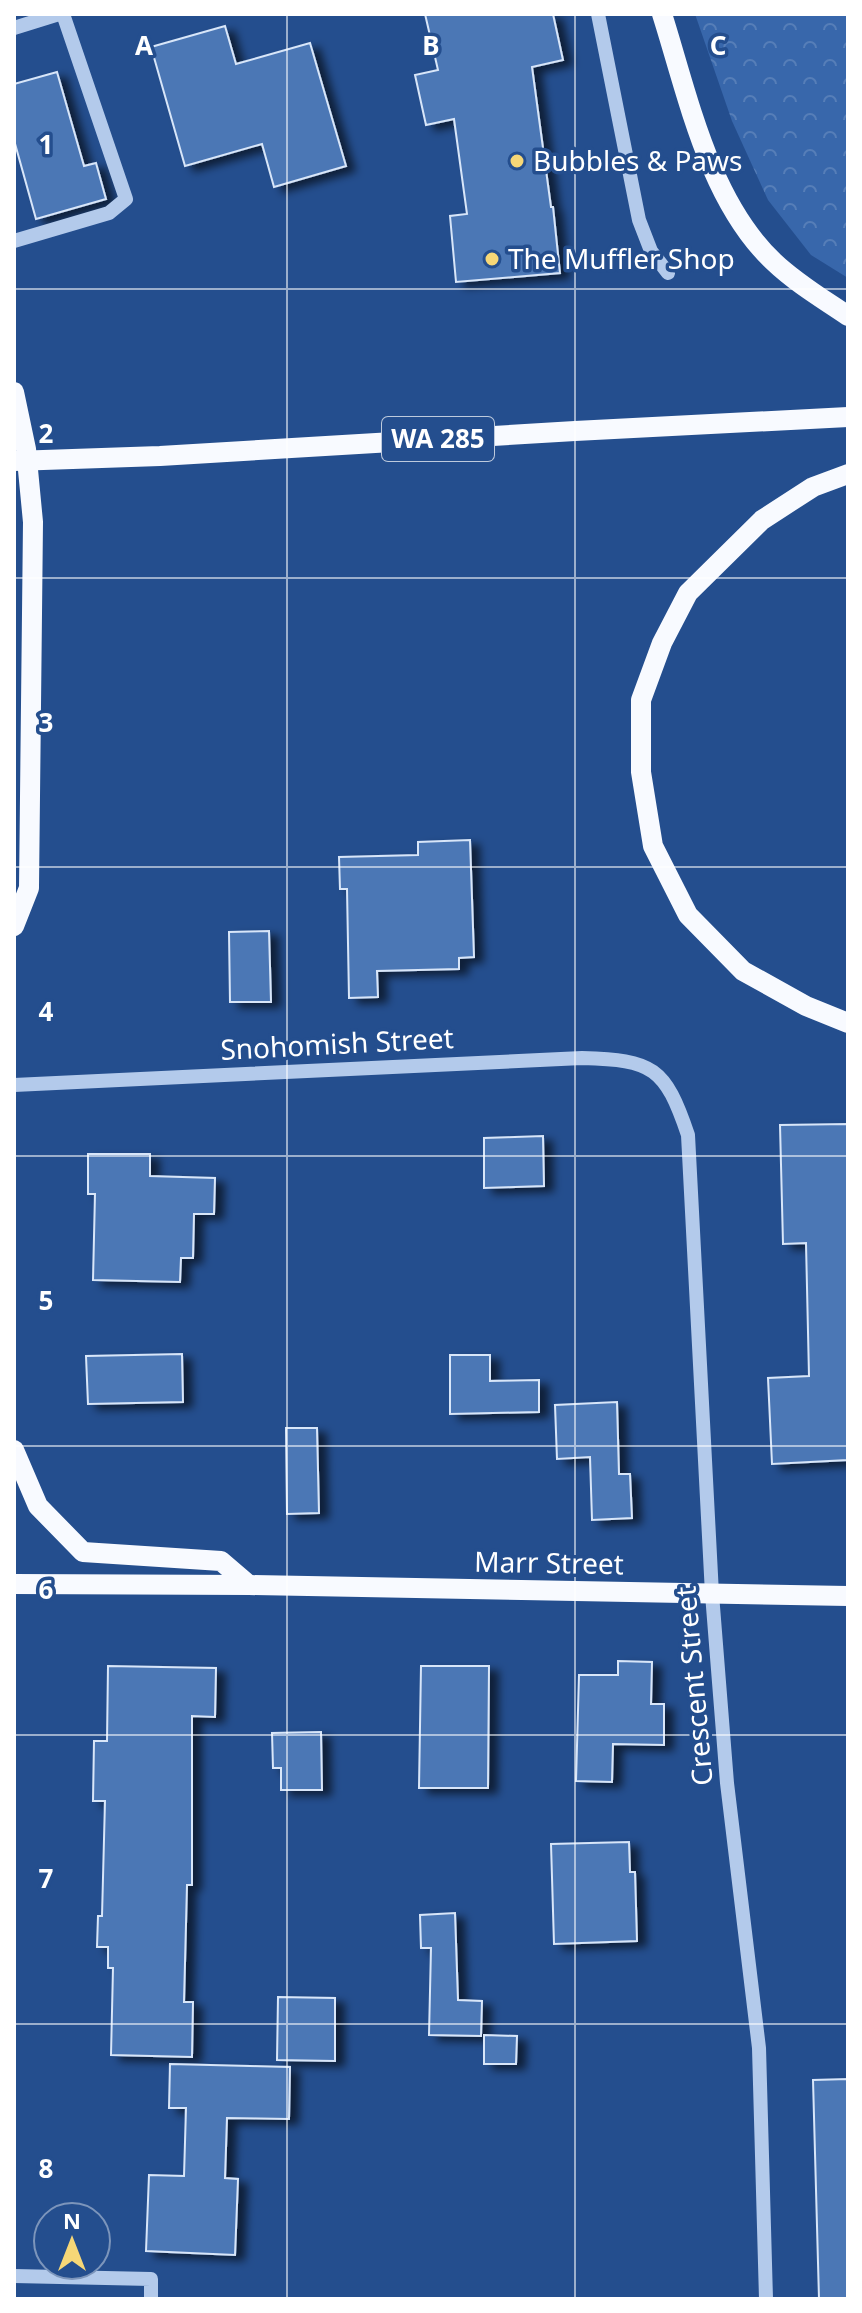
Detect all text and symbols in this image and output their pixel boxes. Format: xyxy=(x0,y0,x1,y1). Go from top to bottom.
text: A xyxy=(135,27,153,63)
text: B xyxy=(422,27,440,63)
text: C xyxy=(710,27,726,63)
text: 1 xyxy=(39,126,53,162)
place label: Bubbles & Paws xyxy=(533,141,743,179)
marker: Bubbles & Paws xyxy=(508,152,526,170)
place label: The Muffler Shop xyxy=(508,239,735,277)
marker: The Muffler Shop xyxy=(483,250,501,268)
text: 2 xyxy=(39,415,54,451)
road number: WA 285 xyxy=(382,417,494,461)
text: 3 xyxy=(39,704,53,740)
text: 4 xyxy=(39,993,54,1029)
street label: Snohomish Street xyxy=(219,1018,455,1068)
text: 5 xyxy=(39,1282,53,1318)
street label: Marr Street xyxy=(474,1542,624,1582)
text: 6 xyxy=(39,1571,54,1607)
street label: Crescent Street xyxy=(665,1585,721,1787)
text: 7 xyxy=(39,1860,54,1896)
text: 8 xyxy=(39,2150,53,2186)
north arrow xyxy=(32,2201,112,2281)
text: N xyxy=(63,2205,81,2235)

